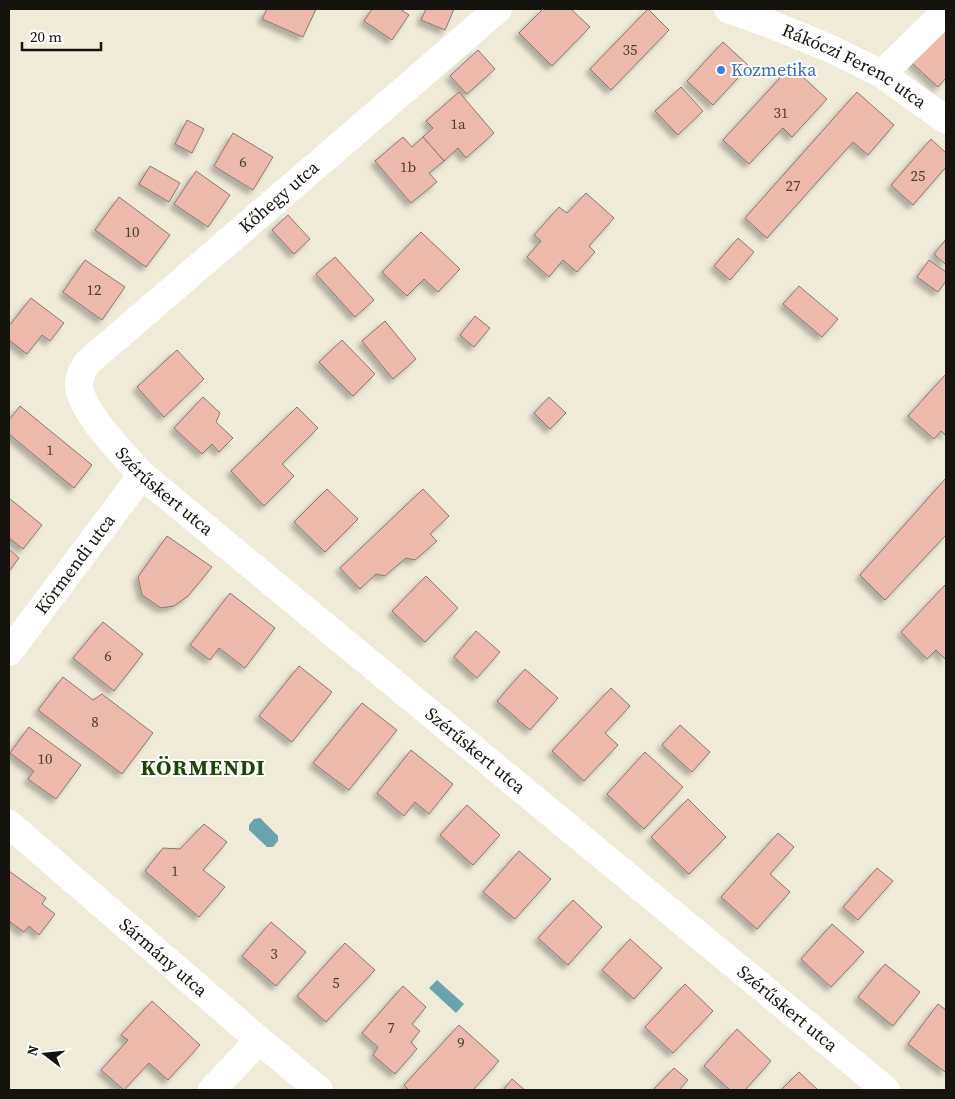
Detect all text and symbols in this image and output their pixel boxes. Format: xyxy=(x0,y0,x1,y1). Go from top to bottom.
street label: Rákóczi Ferenc utca xyxy=(779,17,932,115)
scale bar xyxy=(22,20,101,52)
text: 20 m xyxy=(30,26,62,47)
house number: 35 xyxy=(622,39,638,60)
place label: Kozmetika xyxy=(731,57,817,82)
marker: Kozmetika xyxy=(715,64,727,76)
house number: 31 xyxy=(773,102,789,123)
house number: 1a xyxy=(450,113,466,134)
house number: 6 xyxy=(239,151,247,172)
street label: Kőhegy utca xyxy=(233,154,325,238)
house number: 1b xyxy=(400,156,416,177)
house number: 25 xyxy=(910,165,926,186)
house number: 27 xyxy=(785,175,801,196)
house number: 10 xyxy=(124,221,140,242)
house number: 12 xyxy=(86,279,102,300)
house number: 1 xyxy=(46,439,54,460)
street label: Szérűskert utca xyxy=(110,441,220,542)
street label: Körmendi utca xyxy=(29,508,121,619)
house number: 6 xyxy=(104,645,112,666)
street label: Szérűskert utca xyxy=(420,701,532,800)
house number: 8 xyxy=(91,711,99,732)
house number: 10 xyxy=(37,748,53,769)
district label: KÖRMENDI xyxy=(140,752,266,782)
house number: 1 xyxy=(171,860,179,881)
street label: Sármány utca xyxy=(114,912,214,1003)
house number: 3 xyxy=(270,943,278,964)
street label: Szérűskert utca xyxy=(732,959,844,1058)
house number: 5 xyxy=(332,972,340,993)
house number: 7 xyxy=(387,1017,395,1038)
north arrow xyxy=(20,1029,70,1079)
house number: 9 xyxy=(457,1032,465,1053)
text: N xyxy=(21,1043,44,1058)

